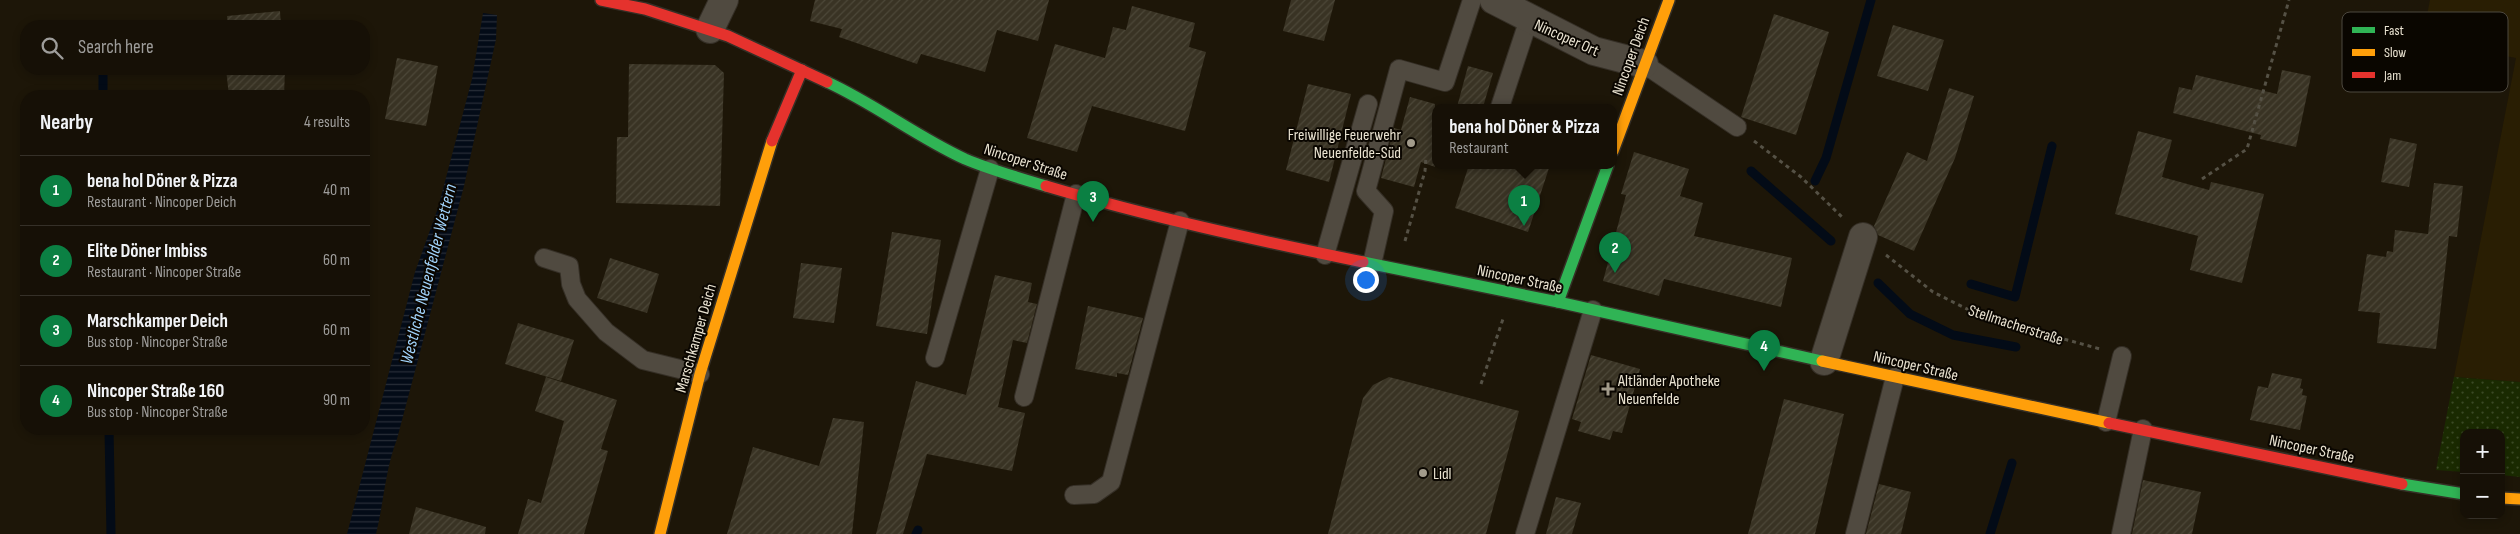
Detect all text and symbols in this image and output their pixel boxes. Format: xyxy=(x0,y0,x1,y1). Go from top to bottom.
legend xyxy=(2342,12,2508,92)
street label: Nincoper Deich xyxy=(1609,15,1654,98)
street label: Nincoper Ort xyxy=(1531,16,1602,61)
search box xyxy=(20,20,370,75)
text: Fast xyxy=(2384,22,2404,39)
icon: search xyxy=(38,34,66,62)
text: Search here xyxy=(78,36,154,59)
text: Slow xyxy=(2384,44,2406,61)
text: Jam xyxy=(2383,67,2401,84)
popup xyxy=(1432,104,1617,169)
text: Nearby xyxy=(40,110,93,135)
text: 4 results xyxy=(304,113,350,132)
text: bena hol Döner & Pizza xyxy=(1449,116,1600,139)
place label: Freiwillige Feuerwehr Neuenfelde-Süd xyxy=(1288,126,1401,163)
marker: Freiwillige Feuerwehr Neuenfelde-Süd xyxy=(1405,137,1417,149)
text: Restaurant xyxy=(1449,139,1509,158)
street label: Nincoper Straße xyxy=(981,140,1070,185)
text: bena hol Döner & Pizza xyxy=(87,170,238,193)
text: 1 xyxy=(53,181,59,200)
text: 40 m xyxy=(323,181,350,200)
water label: Westliche Neuenfelder Wettern xyxy=(396,181,461,366)
pin: 3 xyxy=(1077,181,1109,222)
pin: 1 xyxy=(1508,185,1540,226)
text: Restaurant · Nincoper Deich xyxy=(87,193,236,212)
pin: 2 xyxy=(1599,232,1631,273)
text: Elite Döner Imbiss xyxy=(87,240,207,263)
text: 2 xyxy=(52,251,60,270)
text: 60 m xyxy=(323,251,350,270)
street label: Nincoper Straße xyxy=(1475,261,1564,298)
text: Restaurant · Nincoper Straße xyxy=(87,263,241,282)
your location xyxy=(1353,267,1379,293)
street label: Marschkamper Deich xyxy=(672,282,721,395)
street label: Stellmacherstraße xyxy=(1966,301,2065,350)
text: Marschkamper Deich xyxy=(87,310,228,333)
text: 3 xyxy=(52,321,60,340)
text: 60 m xyxy=(323,321,350,340)
pin: 4 xyxy=(1748,330,1780,371)
text: Bus stop · Nincoper Straße xyxy=(87,333,228,352)
street label: Nincoper Straße xyxy=(1871,347,1960,385)
place label: Altländer Apotheke Neuenfelde xyxy=(1617,372,1720,409)
text: Nincoper Straße 160 xyxy=(87,380,224,403)
marker: Altländer Apotheke Neuenfelde xyxy=(1602,383,1614,395)
text: 4 xyxy=(52,391,60,410)
text: 90 m xyxy=(323,391,350,410)
text: Bus stop · Nincoper Straße xyxy=(87,403,228,422)
map controls xyxy=(2460,429,2505,519)
button: + xyxy=(2460,429,2505,474)
street label: Nincoper Straße xyxy=(2267,431,2356,468)
place label: Lidl xyxy=(1433,465,1452,484)
marker: Lidl xyxy=(1417,467,1429,479)
button: − xyxy=(2460,474,2505,519)

